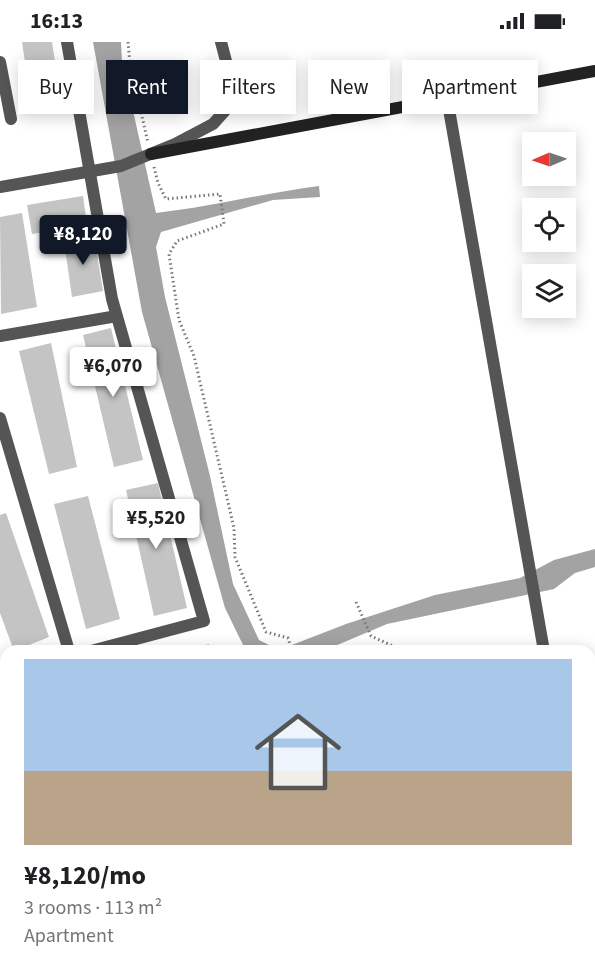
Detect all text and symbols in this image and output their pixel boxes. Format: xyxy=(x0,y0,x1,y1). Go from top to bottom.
text: 16:13 xyxy=(30,5,83,37)
chip: Buy xyxy=(18,60,94,114)
chip: Rent xyxy=(106,60,188,114)
chip: Filters xyxy=(200,60,296,114)
chip: New xyxy=(308,60,390,114)
chip: Apartment xyxy=(402,60,538,114)
north arrow xyxy=(522,132,576,186)
map controls xyxy=(522,132,576,318)
button: locate xyxy=(522,198,576,252)
pin: ¥8,120 xyxy=(34,215,132,266)
text: ¥8,120 xyxy=(54,220,112,248)
button: layers xyxy=(522,264,576,318)
pin: ¥6,070 xyxy=(64,347,162,398)
text: ¥6,070 xyxy=(84,352,142,380)
pin: ¥5,520 xyxy=(107,499,205,550)
text: ¥5,520 xyxy=(127,504,185,532)
icon: home xyxy=(244,698,352,806)
text: ¥8,120/mo xyxy=(24,857,146,894)
text: 3 rooms · 113 m² xyxy=(24,894,162,922)
text: Apartment xyxy=(24,922,114,950)

